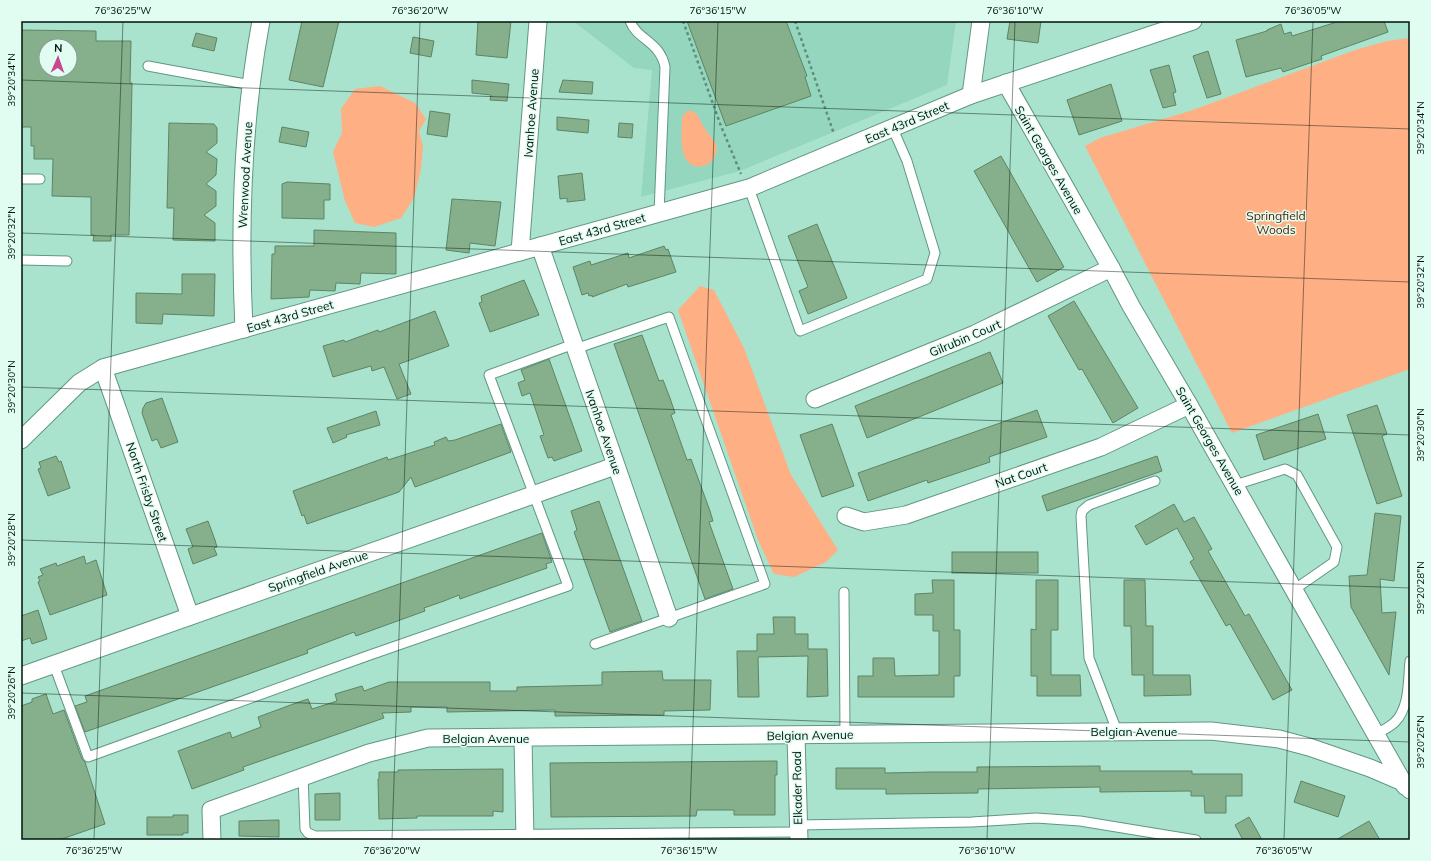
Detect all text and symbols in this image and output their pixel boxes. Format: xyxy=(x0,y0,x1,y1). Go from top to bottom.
text: 76°36'25"W xyxy=(95,4,151,17)
text: 76°36'20"W xyxy=(392,4,448,17)
text: 76°36'15"W xyxy=(690,4,746,17)
text: 76°36'10"W xyxy=(987,4,1043,17)
text: 76°36'05"W xyxy=(1285,4,1341,17)
north arrow xyxy=(38,38,78,78)
text: N xyxy=(54,41,63,55)
text: 39°20'34"N xyxy=(5,53,18,107)
street label: Ivanhoe Avenue xyxy=(520,68,542,158)
street label: East 43rd Street xyxy=(863,98,951,146)
text: 39°20'34"N xyxy=(1414,101,1427,155)
street label: Saint Georges Avenue xyxy=(1012,103,1086,217)
street label: Wrenwood Avenue xyxy=(235,121,255,229)
text: 39°20'32"N xyxy=(5,206,18,260)
park label: Springfield Woods xyxy=(1246,208,1306,237)
street label: East 43rd Street xyxy=(557,209,647,249)
text: 39°20'32"N xyxy=(1414,255,1427,309)
street label: East 43rd Street xyxy=(245,296,335,336)
street label: Gilrubin Court xyxy=(927,316,1003,360)
text: 39°20'30"N xyxy=(5,360,18,414)
street label: Saint Georges Avenue xyxy=(1173,384,1247,498)
street label: Ivanhoe Avenue xyxy=(582,388,626,476)
text: 39°20'30"N xyxy=(1414,408,1427,462)
street label: North Frisby Street xyxy=(123,440,171,544)
street label: Nat Court xyxy=(993,459,1049,491)
text: 39°20'28"N xyxy=(5,513,18,567)
street label: Springfield Avenue xyxy=(266,547,370,595)
text: 39°20'28"N xyxy=(1414,561,1427,615)
text: 39°20'26"N xyxy=(5,666,18,720)
text: 39°20'26"N xyxy=(1414,715,1427,769)
street label: Belgian Avenue xyxy=(1091,724,1177,739)
street label: Belgian Avenue xyxy=(766,727,854,743)
street label: Belgian Avenue xyxy=(443,731,529,746)
street label: Elkader Road xyxy=(789,751,805,825)
text: 76°36'25"W xyxy=(66,844,122,857)
text: 76°36'20"W xyxy=(364,844,420,857)
text: 76°36'15"W xyxy=(661,844,717,857)
text: 76°36'10"W xyxy=(959,844,1015,857)
text: 76°36'05"W xyxy=(1256,844,1312,857)

